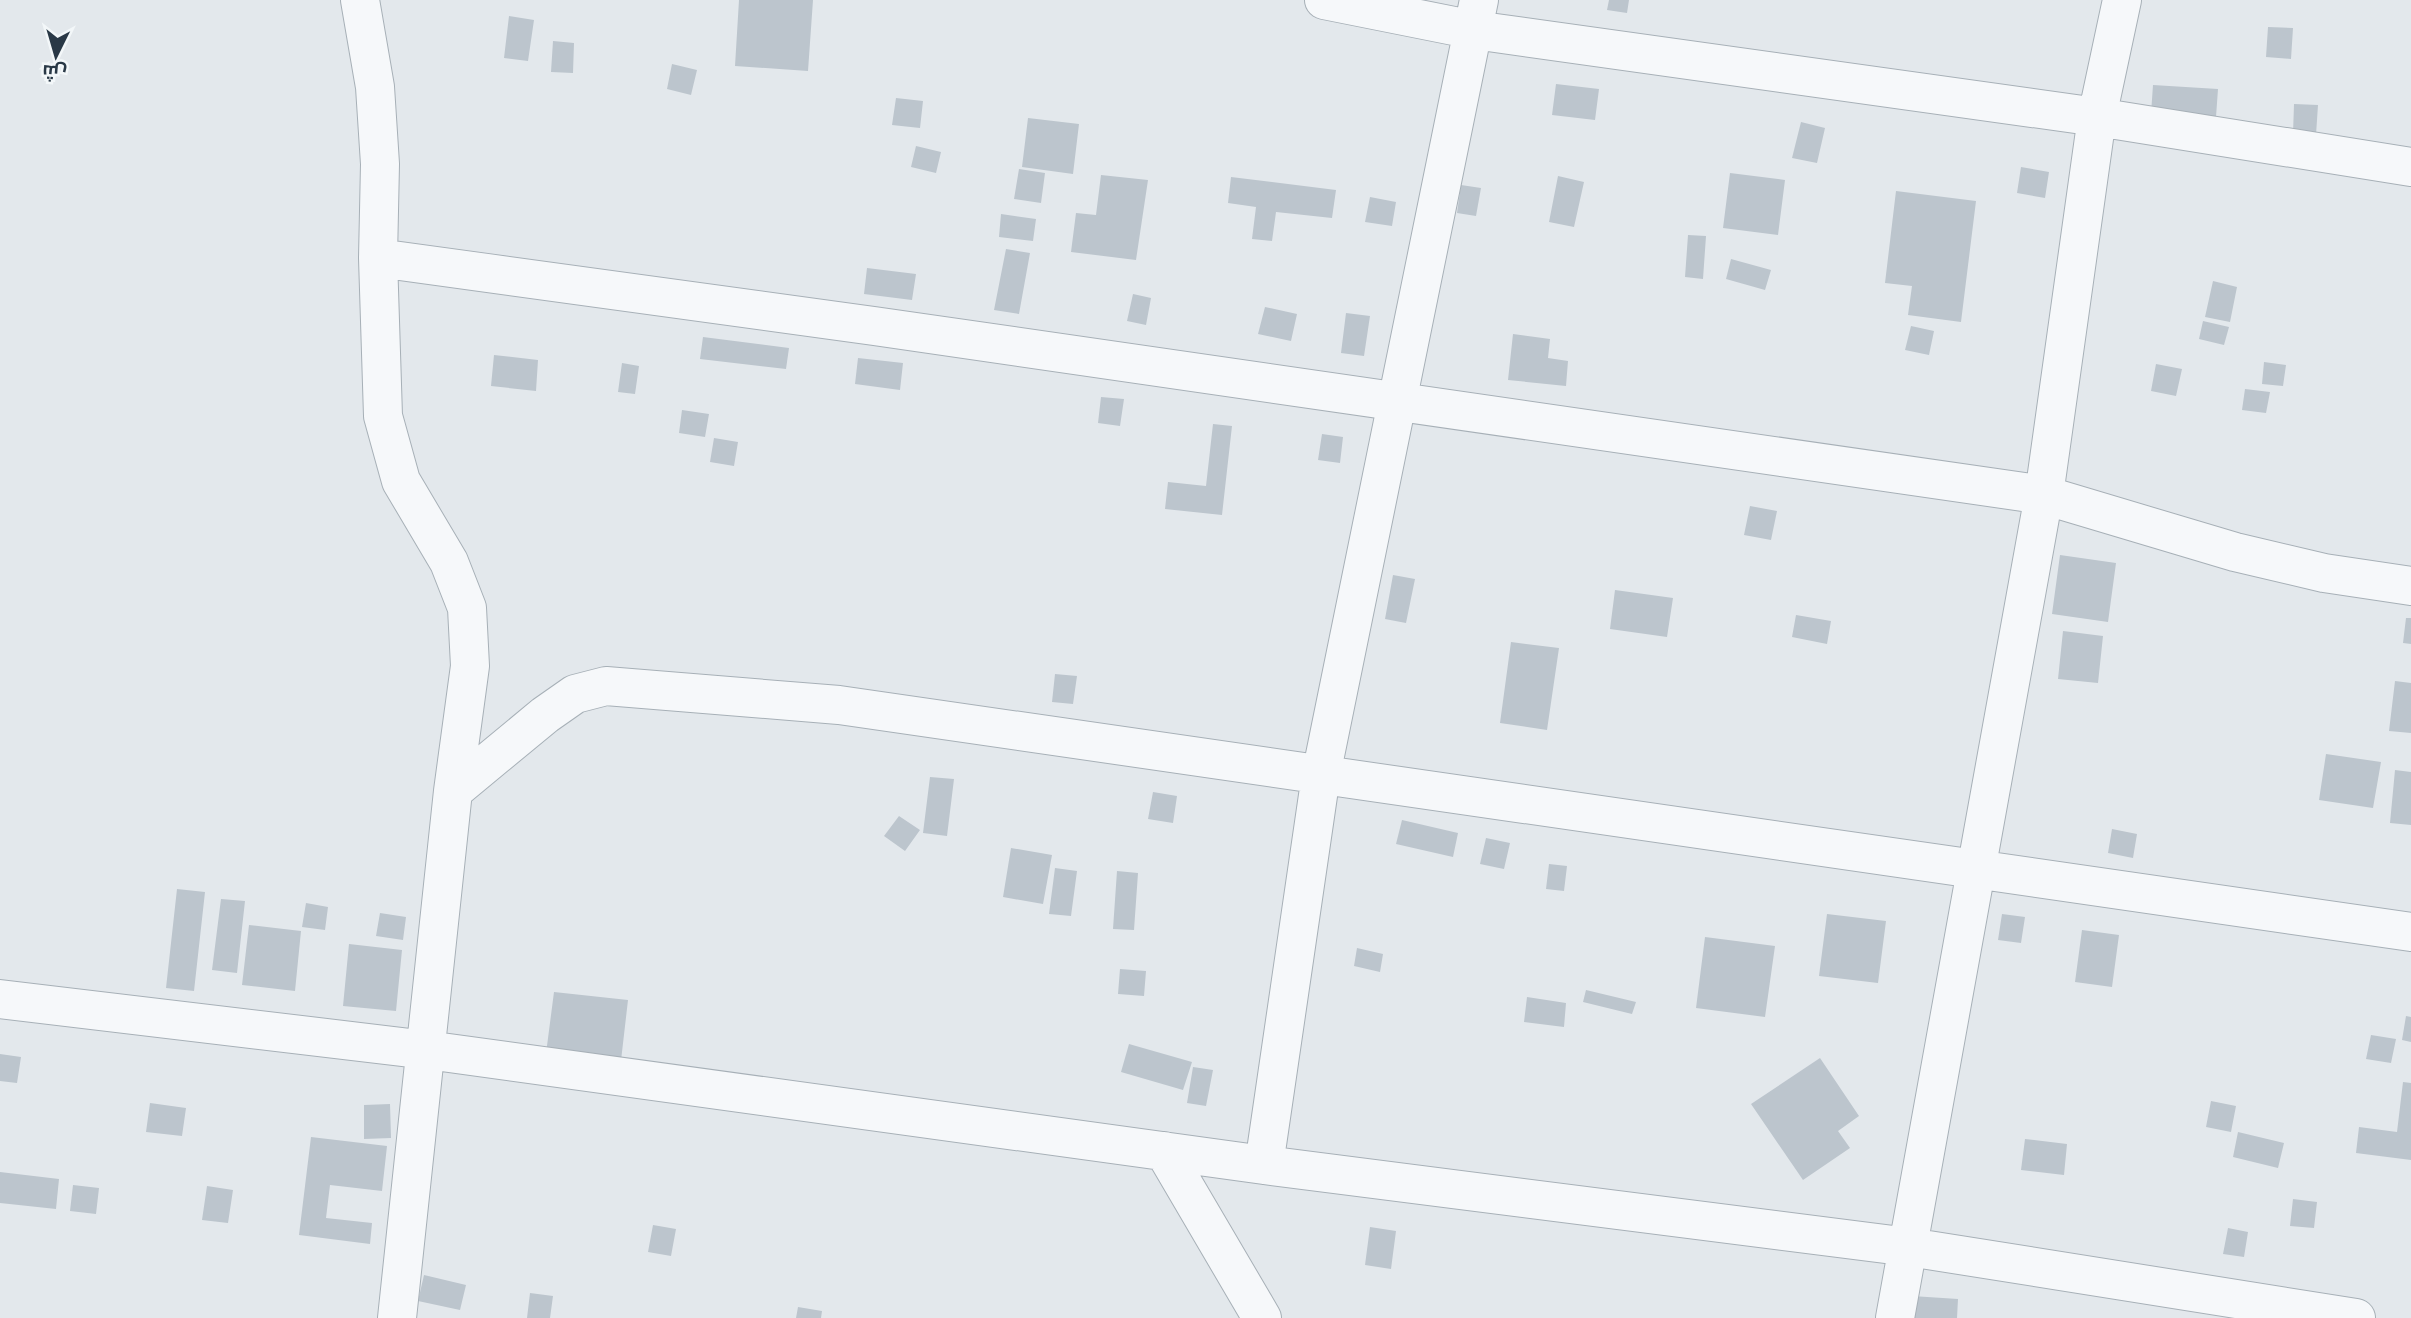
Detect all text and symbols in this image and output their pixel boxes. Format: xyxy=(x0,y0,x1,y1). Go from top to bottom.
north arrow xyxy=(21,21,91,91)
text: ش xyxy=(41,60,68,85)

